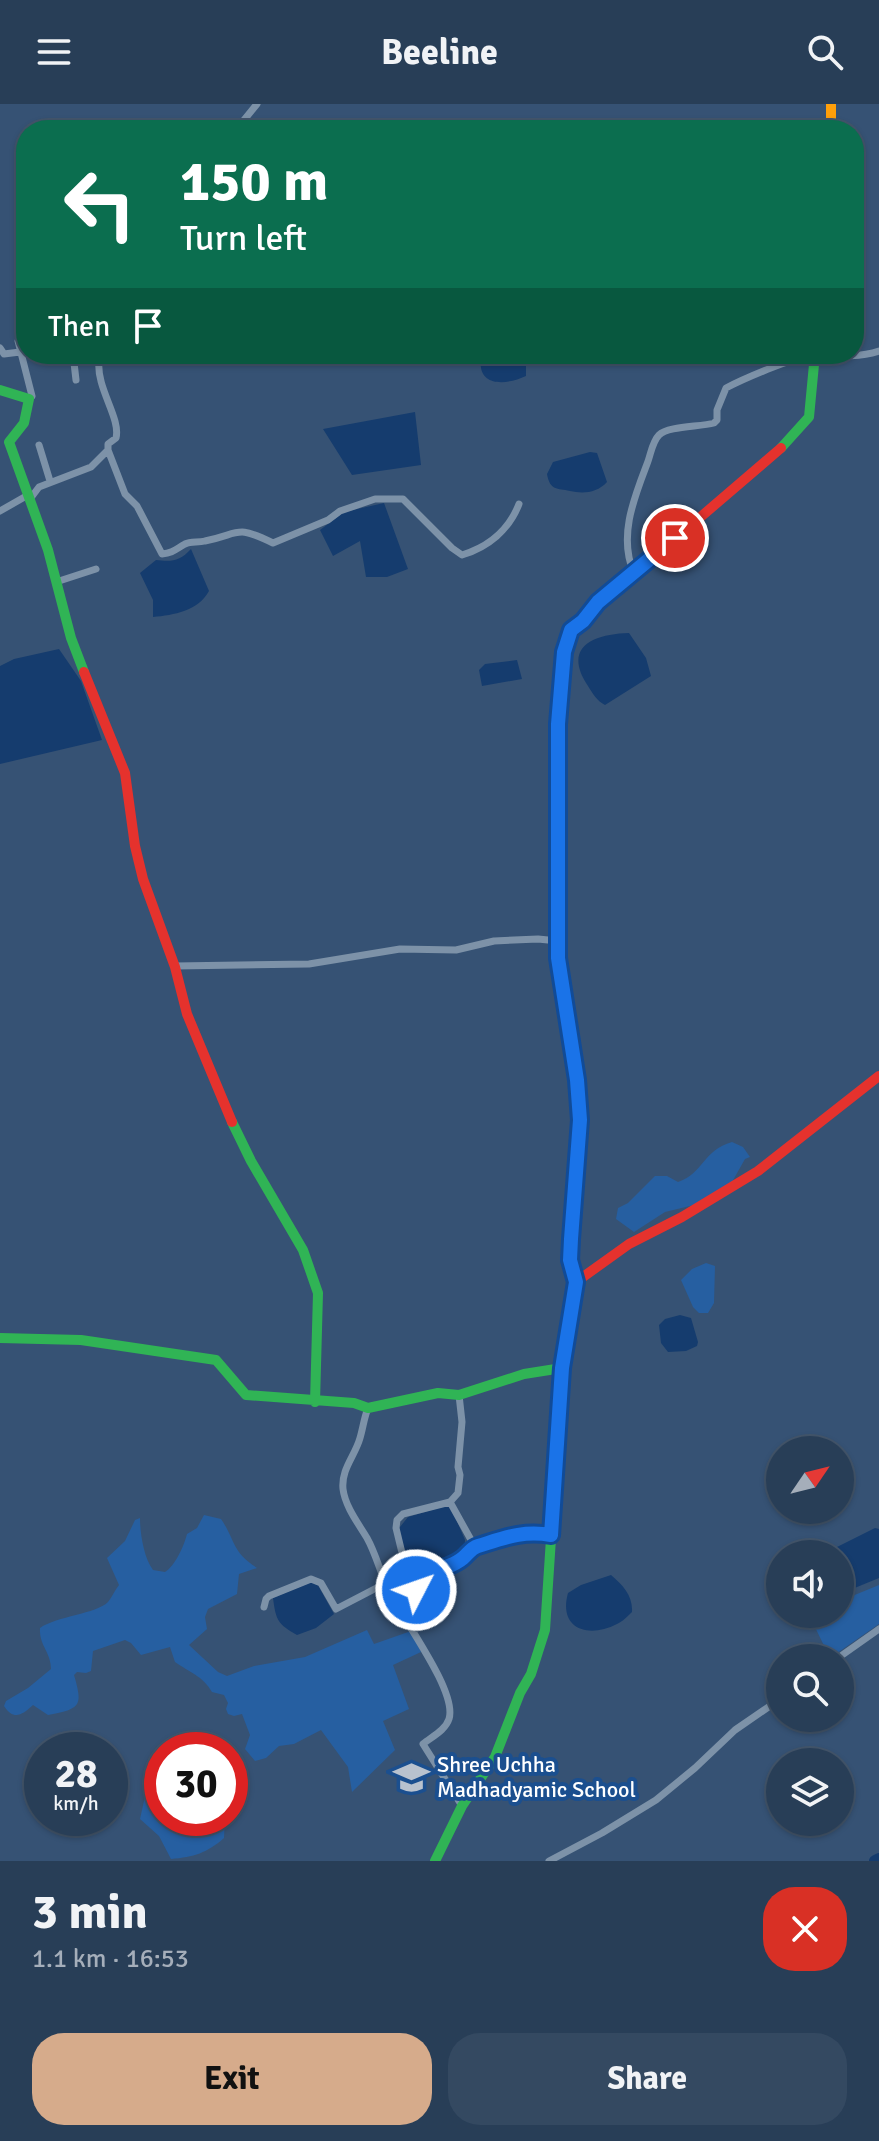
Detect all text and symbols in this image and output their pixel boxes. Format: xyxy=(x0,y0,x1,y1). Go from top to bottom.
icon: menu xyxy=(32,30,76,74)
text: Beeline xyxy=(381,30,498,75)
icon: search xyxy=(803,30,847,74)
text: 150 m xyxy=(180,147,328,216)
icon: left xyxy=(48,152,152,256)
text: Turn left xyxy=(180,216,307,261)
icon: arrive xyxy=(126,304,170,348)
text: Then xyxy=(48,308,110,345)
pin xyxy=(641,504,709,572)
icon: arrive xyxy=(653,516,697,560)
north arrow xyxy=(766,1436,854,1524)
map controls xyxy=(766,1436,854,1836)
button: sound xyxy=(766,1540,854,1628)
position arrow xyxy=(374,1548,458,1632)
button: search xyxy=(766,1644,854,1732)
speed limit sign: 30 xyxy=(144,1732,248,1836)
button: layers xyxy=(766,1748,854,1836)
text: 28 xyxy=(54,1749,98,1799)
place label: Shree Uchha Madhadyamic School xyxy=(437,1751,636,1803)
school or university icon: Shree Uchha Madhadyamic School xyxy=(392,1758,430,1796)
text: km/h xyxy=(53,1791,99,1816)
text: 3 min xyxy=(32,1883,148,1942)
button: close xyxy=(763,1887,847,1971)
text: 1.1 km · 16:53 xyxy=(32,1943,189,1975)
button: Exit xyxy=(32,2033,432,2125)
button: Share xyxy=(448,2033,847,2125)

